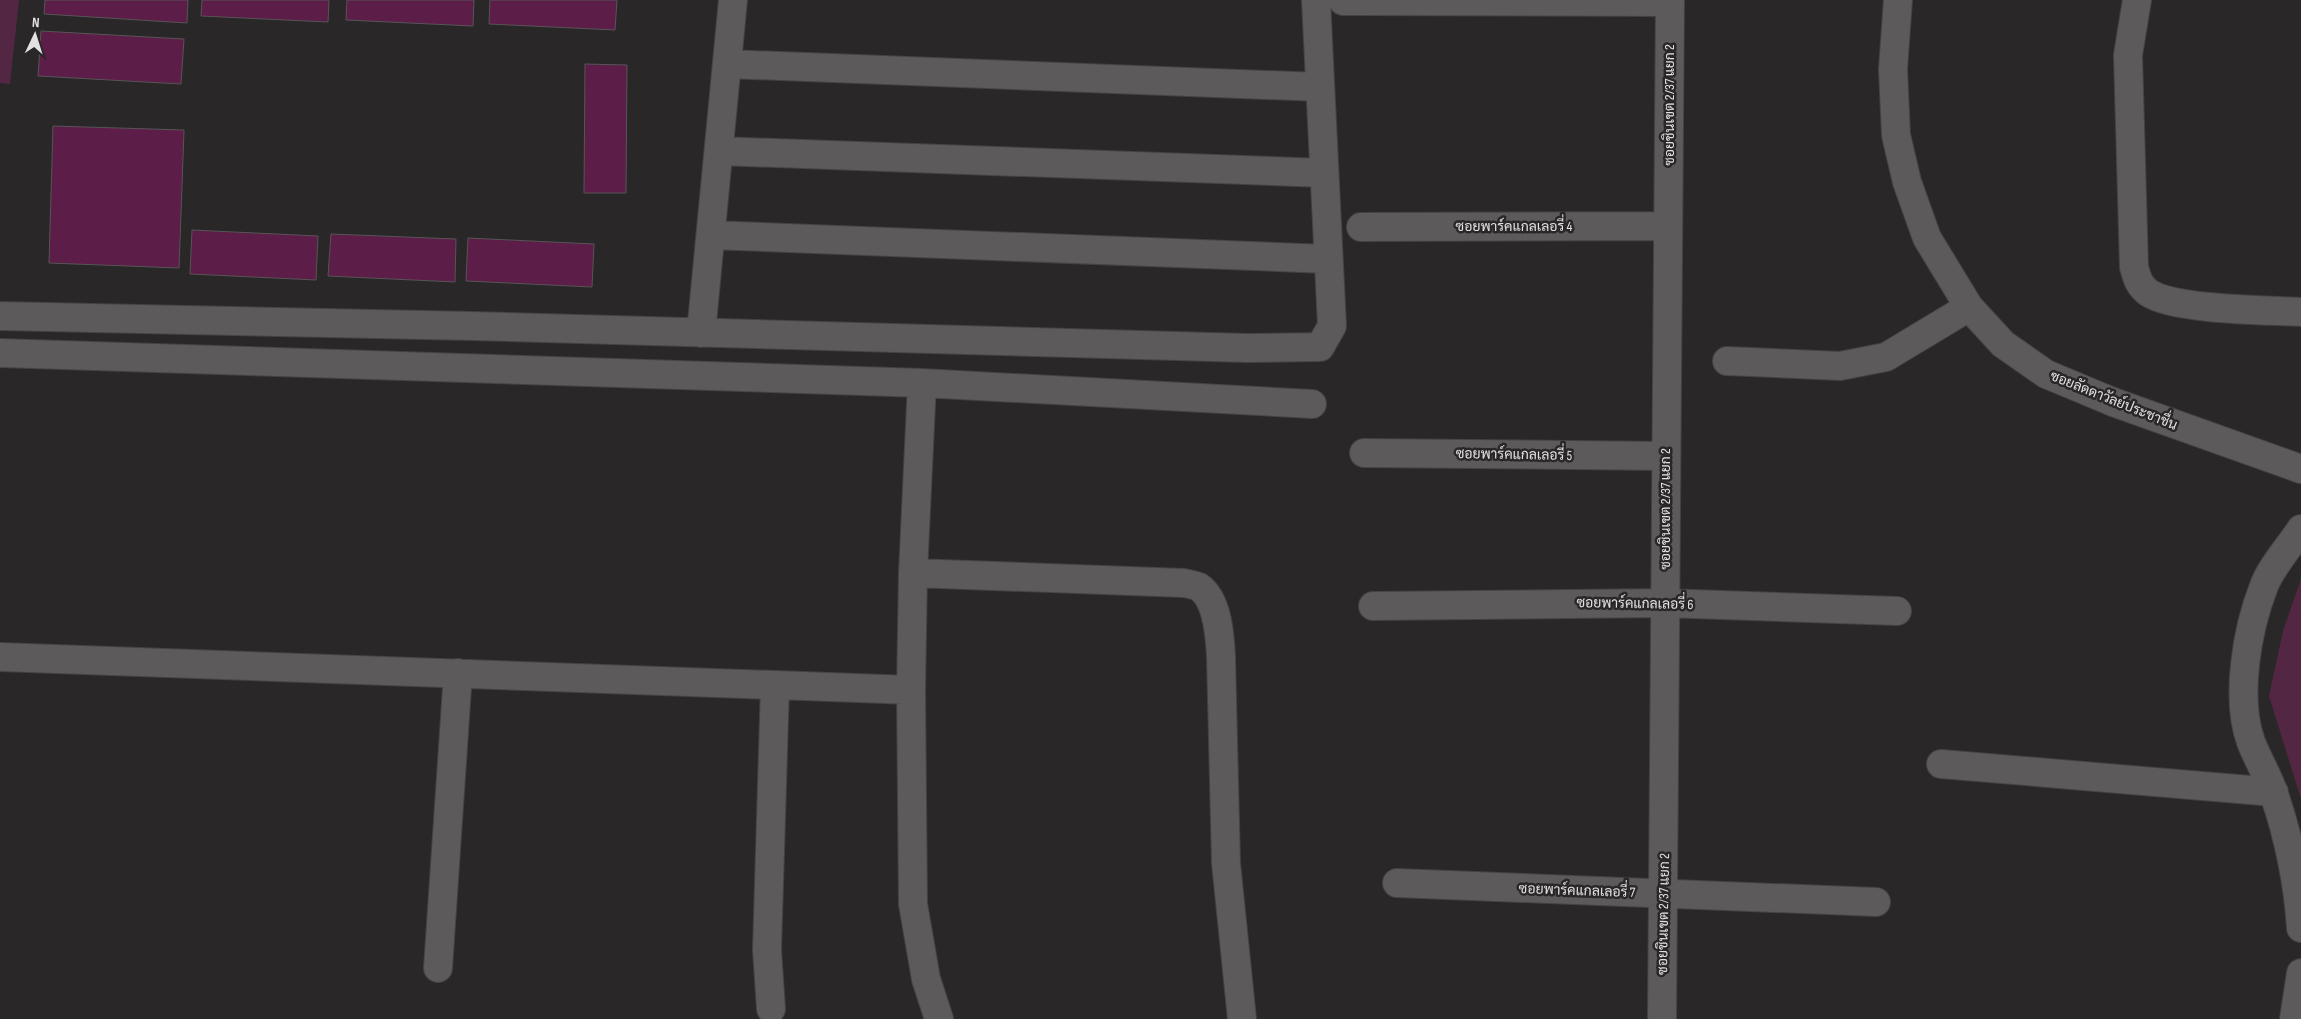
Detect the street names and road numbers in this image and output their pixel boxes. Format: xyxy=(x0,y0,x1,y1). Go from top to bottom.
street label: ซอยชินเขต 2/37 แยก 2 xyxy=(1661,44,1678,166)
street label: ซอยพาร์คแกลเลอรี่ 4 xyxy=(1456,214,1573,235)
street label: ซอยลัดดาวัลย์ประชาชื่น xyxy=(2048,363,2181,434)
street label: ซอยพาร์คแกลเลอรี่ 5 xyxy=(1456,441,1573,464)
street label: ซอยชินเขต 2/37 แยก 2 xyxy=(1657,448,1674,570)
street label: ซอยพาร์คแกลเลอรี่ 6 xyxy=(1576,590,1694,613)
street label: ซอยชินเขต 2/37 แยก 2 xyxy=(1654,853,1673,975)
street label: ซอยพาร์คแกลเลอรี่ 7 xyxy=(1518,876,1636,901)

